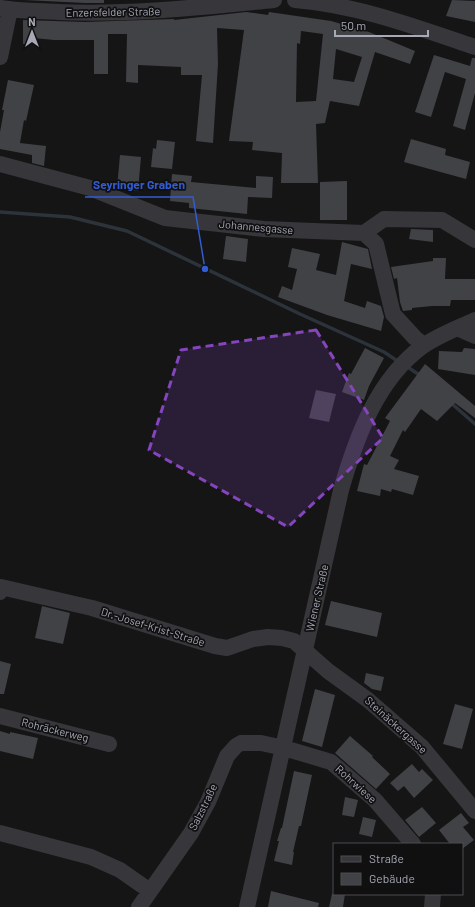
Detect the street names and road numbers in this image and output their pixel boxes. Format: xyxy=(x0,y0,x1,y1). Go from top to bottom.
street label: Enzersfelder Straße xyxy=(66,4,160,19)
street label: Johannesgasse xyxy=(218,217,294,236)
street label: Wiener Straße xyxy=(303,563,331,633)
street label: Dr.-Josef-Krist-Straße xyxy=(100,605,207,649)
street label: Steinäckergasse xyxy=(363,693,430,756)
street label: Rohräckerweg xyxy=(20,715,90,744)
street label: Rohrwiese xyxy=(333,762,380,805)
street label: Salzstraße xyxy=(186,781,219,832)

